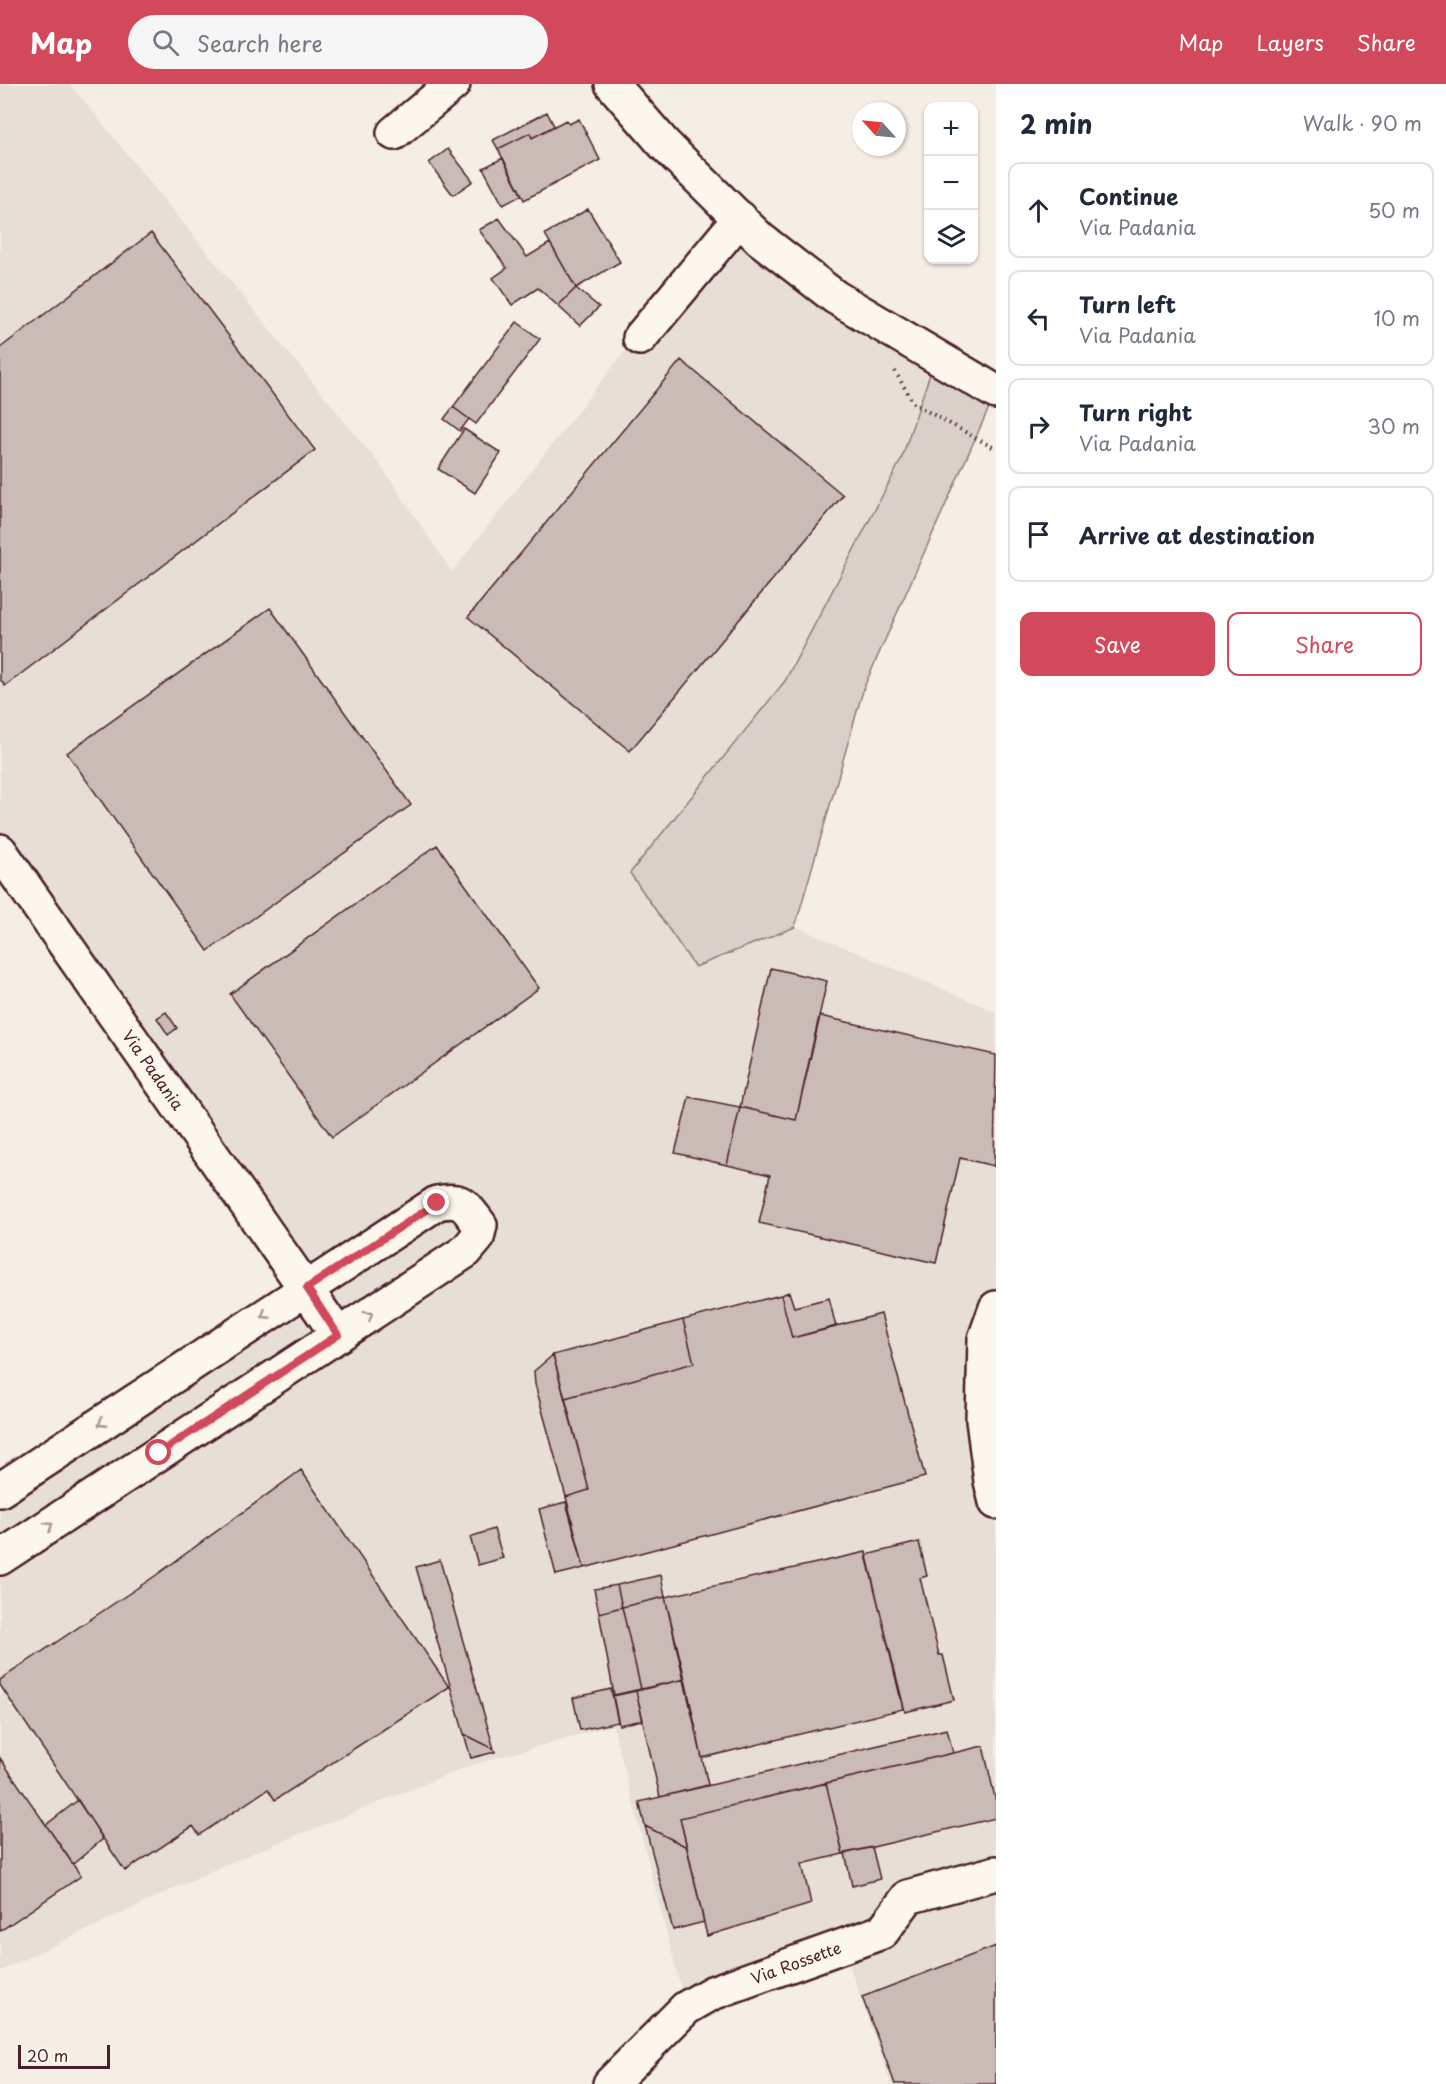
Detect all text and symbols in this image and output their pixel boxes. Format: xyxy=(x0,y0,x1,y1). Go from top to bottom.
search box xyxy=(128,15,548,69)
text: Map xyxy=(30,21,92,64)
icon: search xyxy=(149,26,182,59)
text: Search here xyxy=(197,26,323,59)
text: Map xyxy=(1179,26,1223,58)
text: Layers xyxy=(1256,26,1324,58)
text: Share xyxy=(1357,26,1416,58)
north arrow xyxy=(852,102,906,156)
map controls xyxy=(924,102,978,264)
button: + xyxy=(924,102,978,156)
text: 2 min xyxy=(1020,104,1093,143)
text: Walk · 90 m xyxy=(1303,108,1422,138)
button: − xyxy=(924,156,978,210)
text: Continue xyxy=(1079,179,1178,212)
icon: ahead xyxy=(1022,194,1055,227)
text: 50 m xyxy=(1368,195,1420,225)
button: layers xyxy=(924,210,978,264)
text: Via Padania xyxy=(1079,212,1196,242)
text: Turn left xyxy=(1079,287,1176,320)
icon: left xyxy=(1022,302,1055,335)
text: 10 m xyxy=(1373,303,1420,333)
text: Via Padania xyxy=(1079,320,1196,350)
text: Turn right xyxy=(1079,395,1192,428)
icon: right xyxy=(1022,410,1055,443)
text: 30 m xyxy=(1367,411,1420,441)
text: Via Padania xyxy=(1079,428,1196,458)
icon: arrive xyxy=(1022,518,1055,551)
text: Arrive at destination xyxy=(1079,518,1315,551)
button: Save xyxy=(1020,612,1215,676)
button: Share xyxy=(1227,612,1422,676)
street label: Via Padania xyxy=(117,1024,190,1115)
route end xyxy=(423,1189,449,1215)
one-way arrow xyxy=(261,1308,271,1320)
one-way arrow xyxy=(363,1311,374,1322)
one-way arrow xyxy=(98,1415,109,1426)
route start xyxy=(145,1439,171,1465)
one-way arrow xyxy=(42,1522,53,1533)
street label: Via Rossette xyxy=(747,1935,844,1989)
scale bar xyxy=(18,2042,110,2070)
text: 20 m xyxy=(27,2043,68,2067)

